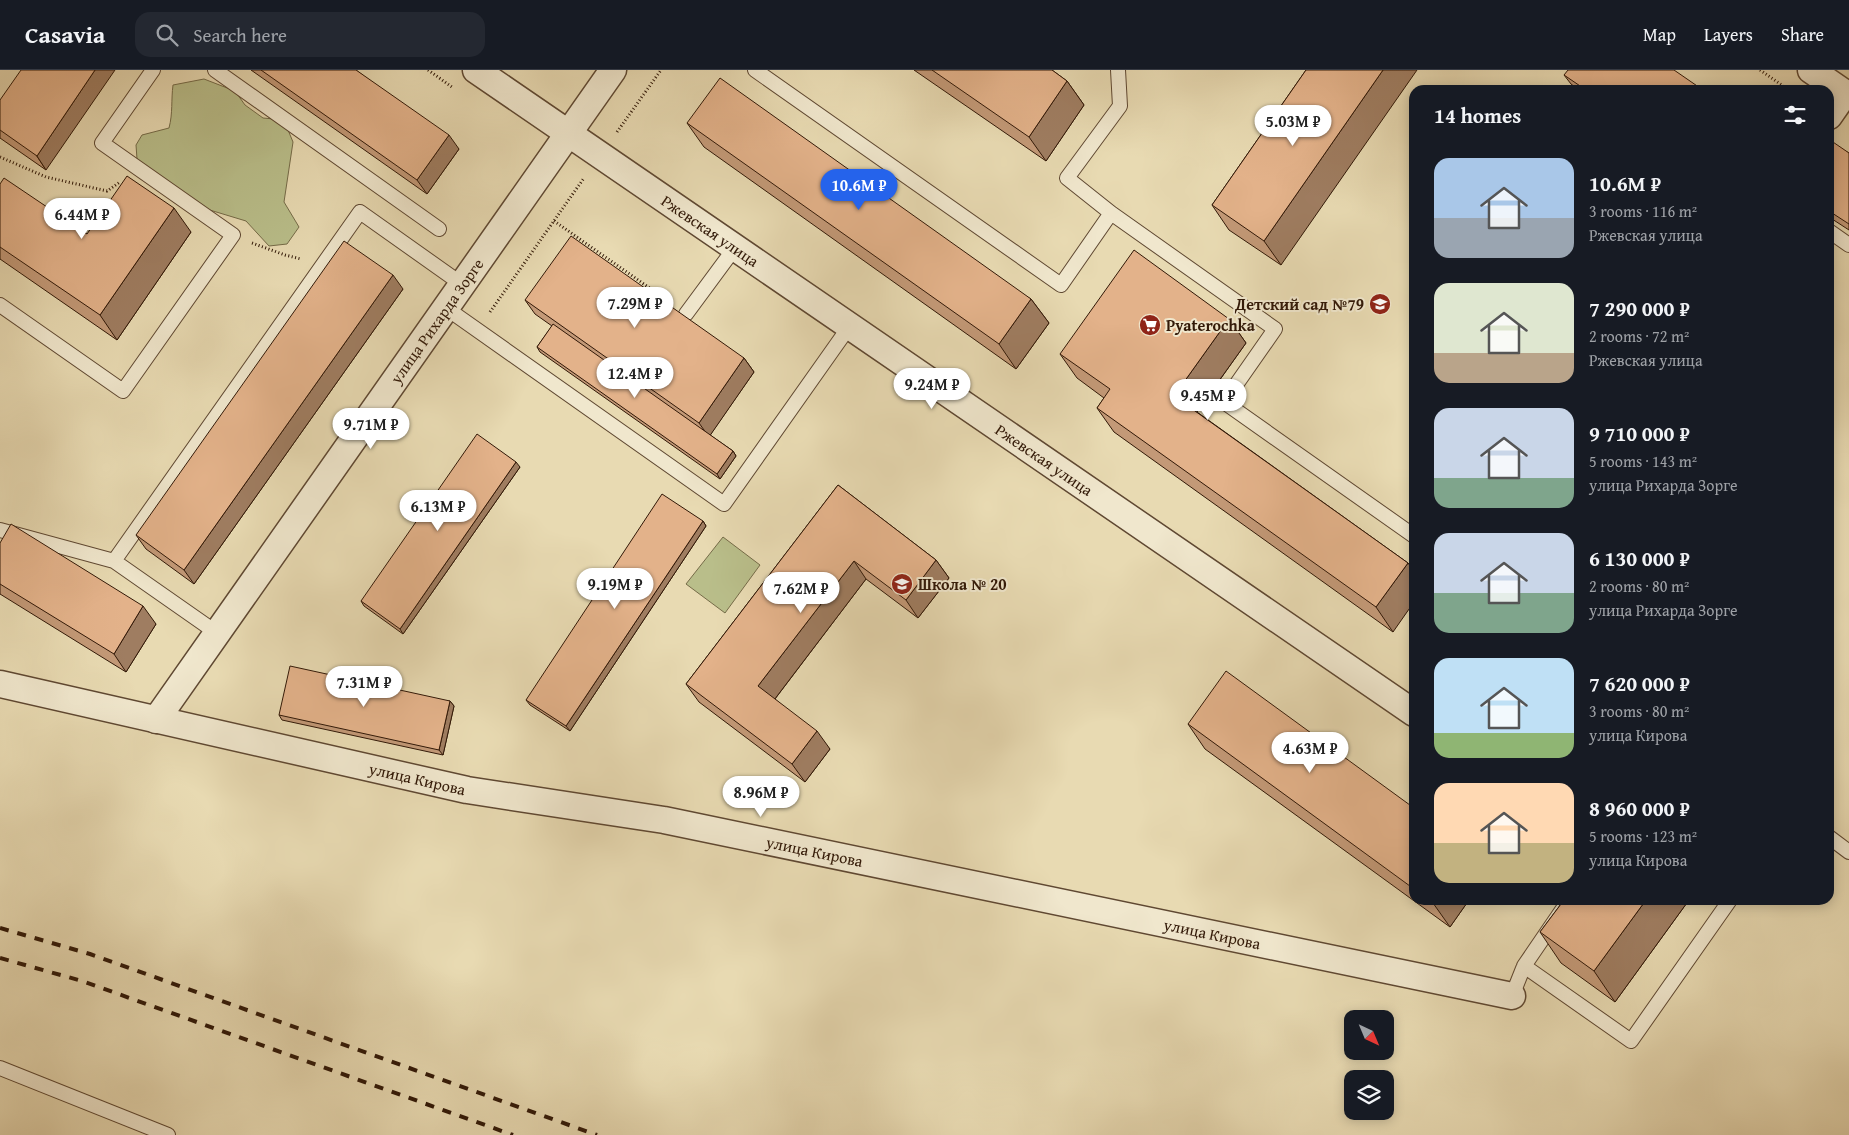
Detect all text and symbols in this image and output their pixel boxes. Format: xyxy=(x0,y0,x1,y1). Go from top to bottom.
search box xyxy=(135,12,485,57)
text: Casavia xyxy=(25,17,105,52)
icon: search xyxy=(153,21,181,49)
text: Search here xyxy=(193,21,287,49)
text: Map xyxy=(1643,21,1676,48)
text: Layers xyxy=(1704,21,1753,48)
text: Share xyxy=(1781,21,1824,48)
text: 14 homes xyxy=(1434,100,1521,131)
icon: filters xyxy=(1781,101,1809,129)
pin: 5.03M ₽ xyxy=(1247,104,1339,147)
text: 5.03M ₽ xyxy=(1266,109,1320,133)
pin: 10.6M ₽ xyxy=(813,168,905,211)
text: 10.6M ₽ xyxy=(1589,168,1661,199)
text: 10.6M ₽ xyxy=(832,173,886,197)
icon: home xyxy=(1474,178,1534,238)
street label: Ржевская улица xyxy=(657,189,764,273)
pin: 6.44M ₽ xyxy=(36,198,128,240)
text: 3 rooms · 116 m² xyxy=(1589,199,1697,223)
text: 6.44M ₽ xyxy=(55,202,109,226)
text: Ржевская улица xyxy=(1589,223,1703,247)
street label: улица Рихарда Зорге xyxy=(384,253,489,389)
pin: 7.29M ₽ xyxy=(589,286,681,329)
text: 7.29M ₽ xyxy=(608,291,662,315)
place label: Детский сад №79 xyxy=(1234,292,1364,316)
school or university icon: Детский сад №79 xyxy=(1368,292,1392,316)
text: 7 290 000 ₽ xyxy=(1589,293,1690,324)
icon: home xyxy=(1474,303,1534,363)
supermarket icon: Pyaterochka xyxy=(1138,313,1162,337)
place label: Pyaterochka xyxy=(1166,313,1256,337)
text: 2 rooms · 72 m² xyxy=(1589,324,1689,348)
text: Ржевская улица xyxy=(1589,348,1703,372)
pin: 12.4M ₽ xyxy=(589,356,681,399)
text: 12.4M ₽ xyxy=(608,361,662,385)
pin: 9.24M ₽ xyxy=(886,368,978,410)
text: 9.24M ₽ xyxy=(905,372,959,396)
pin: 9.45M ₽ xyxy=(1162,378,1254,421)
text: 9.45M ₽ xyxy=(1181,383,1235,407)
pin: 9.71M ₽ xyxy=(325,408,417,450)
text: 9.71M ₽ xyxy=(344,412,398,436)
street label: Ржевская улица xyxy=(991,418,1098,502)
text: 9 710 000 ₽ xyxy=(1589,418,1690,449)
icon: home xyxy=(1474,428,1534,488)
text: 5 rooms · 143 m² xyxy=(1589,449,1697,473)
text: улица Рихарда Зорге xyxy=(1589,473,1737,497)
pin: 6.13M ₽ xyxy=(392,490,484,532)
text: 6.13M ₽ xyxy=(411,494,465,518)
text: 6 130 000 ₽ xyxy=(1589,543,1690,574)
icon: home xyxy=(1474,553,1534,613)
pin: 9.19M ₽ xyxy=(569,568,661,610)
text: 9.19M ₽ xyxy=(588,572,642,596)
pin: 7.62M ₽ xyxy=(755,572,847,614)
school or university icon: Школа № 20 xyxy=(890,572,914,596)
place label: Школа № 20 xyxy=(918,572,1007,596)
text: 2 rooms · 80 m² xyxy=(1589,574,1689,598)
text: 7.62M ₽ xyxy=(774,576,828,600)
text: улица Рихарда Зорге xyxy=(1589,598,1737,622)
pin: 7.31M ₽ xyxy=(318,666,410,708)
text: 7 620 000 ₽ xyxy=(1589,668,1690,699)
text: 7.31M ₽ xyxy=(337,670,391,694)
icon: home xyxy=(1474,678,1534,738)
text: 3 rooms · 80 m² xyxy=(1589,699,1689,723)
text: улица Кирова xyxy=(1589,723,1687,747)
pin: 4.63M ₽ xyxy=(1264,732,1356,774)
text: 4.63M ₽ xyxy=(1283,736,1337,760)
street label: улица Кирова xyxy=(366,756,468,801)
pin: 8.96M ₽ xyxy=(715,776,807,818)
text: 8.96M ₽ xyxy=(734,780,788,804)
text: 8 960 000 ₽ xyxy=(1589,793,1690,824)
icon: home xyxy=(1474,803,1534,863)
text: 5 rooms · 123 m² xyxy=(1589,824,1697,848)
street label: улица Кирова xyxy=(763,829,866,873)
text: улица Кирова xyxy=(1589,848,1687,872)
street label: улица Кирова xyxy=(1161,912,1263,956)
north arrow xyxy=(1344,1010,1394,1060)
map controls xyxy=(1344,1010,1394,1120)
button: layers xyxy=(1344,1070,1394,1120)

